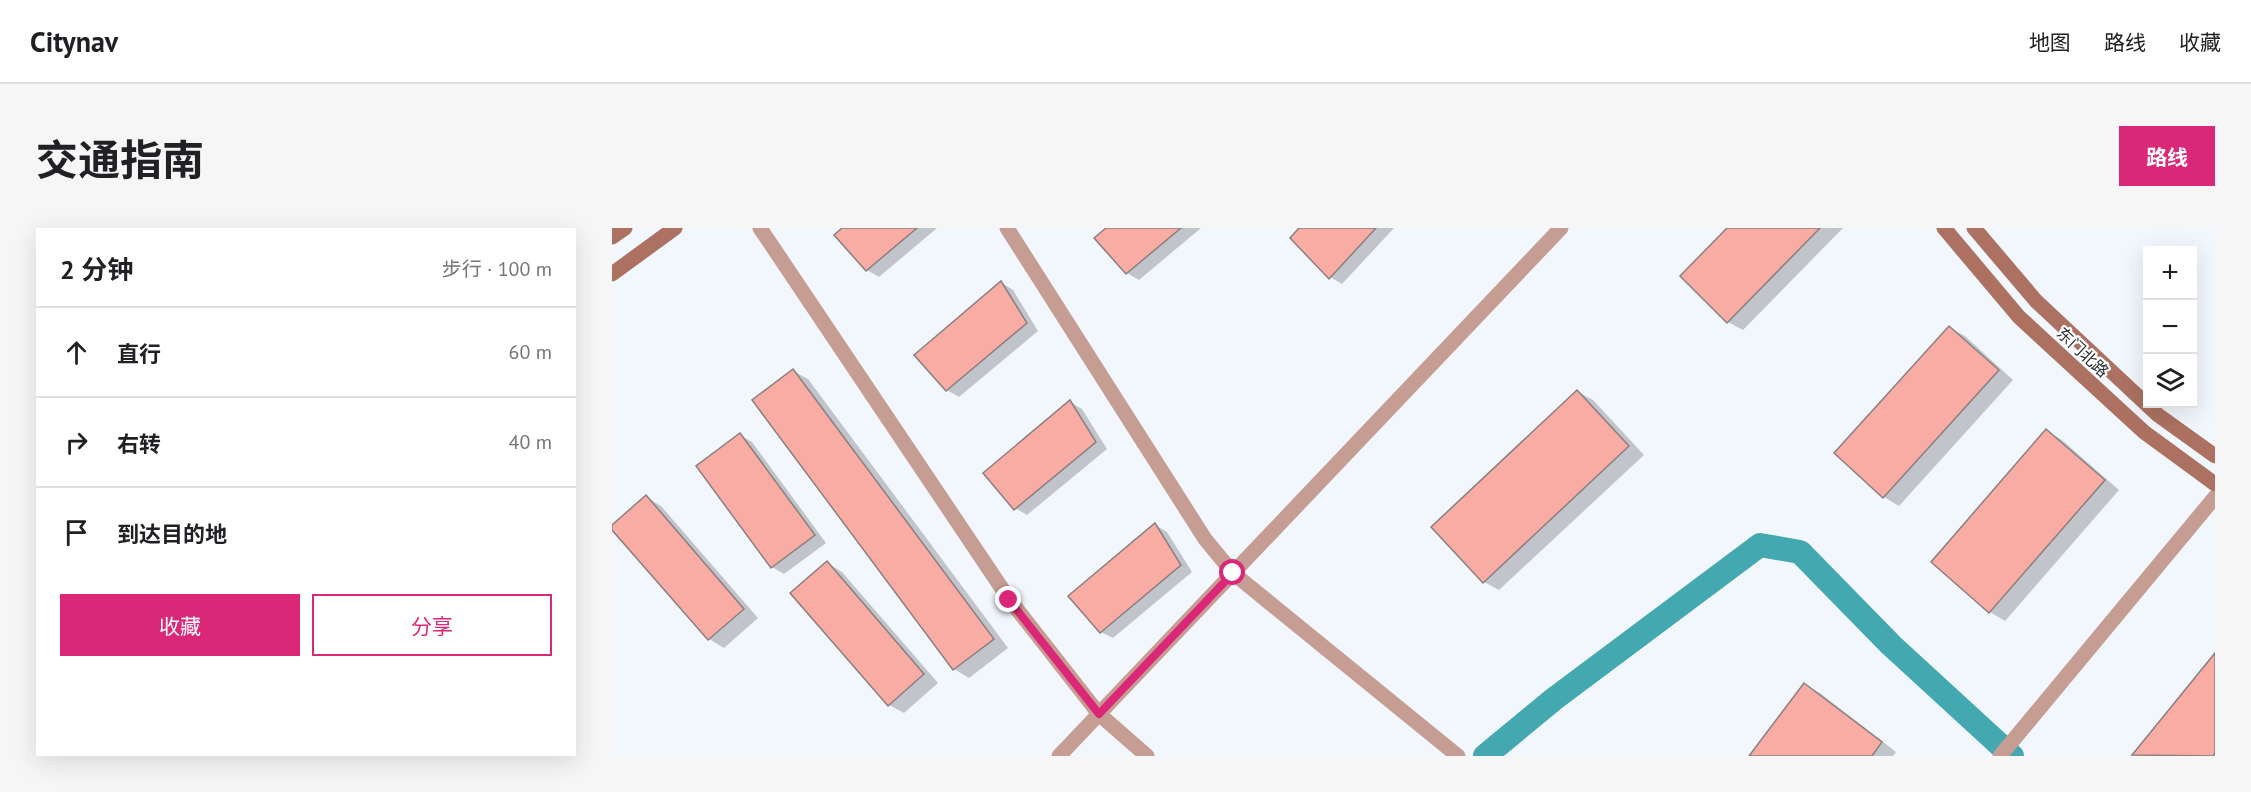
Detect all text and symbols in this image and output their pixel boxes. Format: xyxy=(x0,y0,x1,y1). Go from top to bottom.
text: Citynav xyxy=(30,23,118,60)
text: 地图 xyxy=(2029,29,2071,56)
text: 路线 xyxy=(2104,29,2146,56)
text: 收藏 xyxy=(2179,29,2221,56)
button: 路线 xyxy=(2119,126,2215,186)
text: 交通指南 xyxy=(36,132,204,187)
map controls xyxy=(2143,246,2197,408)
button: + xyxy=(2143,246,2197,300)
text: 2 分钟 xyxy=(60,253,133,286)
text: 步行 · 100 m xyxy=(442,256,552,282)
button: − xyxy=(2143,300,2197,354)
street label: 东门北路 xyxy=(2053,323,2113,381)
icon: ahead xyxy=(60,336,93,369)
text: 60 m xyxy=(509,339,552,365)
text: 直行 xyxy=(117,340,161,368)
button: layers xyxy=(2143,354,2197,408)
icon: right xyxy=(60,426,93,459)
text: 40 m xyxy=(509,429,552,455)
text: 右转 xyxy=(117,430,161,458)
icon: arrive xyxy=(60,516,93,549)
text: 到达目的地 xyxy=(117,520,227,548)
route start xyxy=(1219,559,1245,585)
route end xyxy=(995,586,1021,612)
button: 收藏 xyxy=(60,594,300,656)
button: 分享 xyxy=(312,594,552,656)

